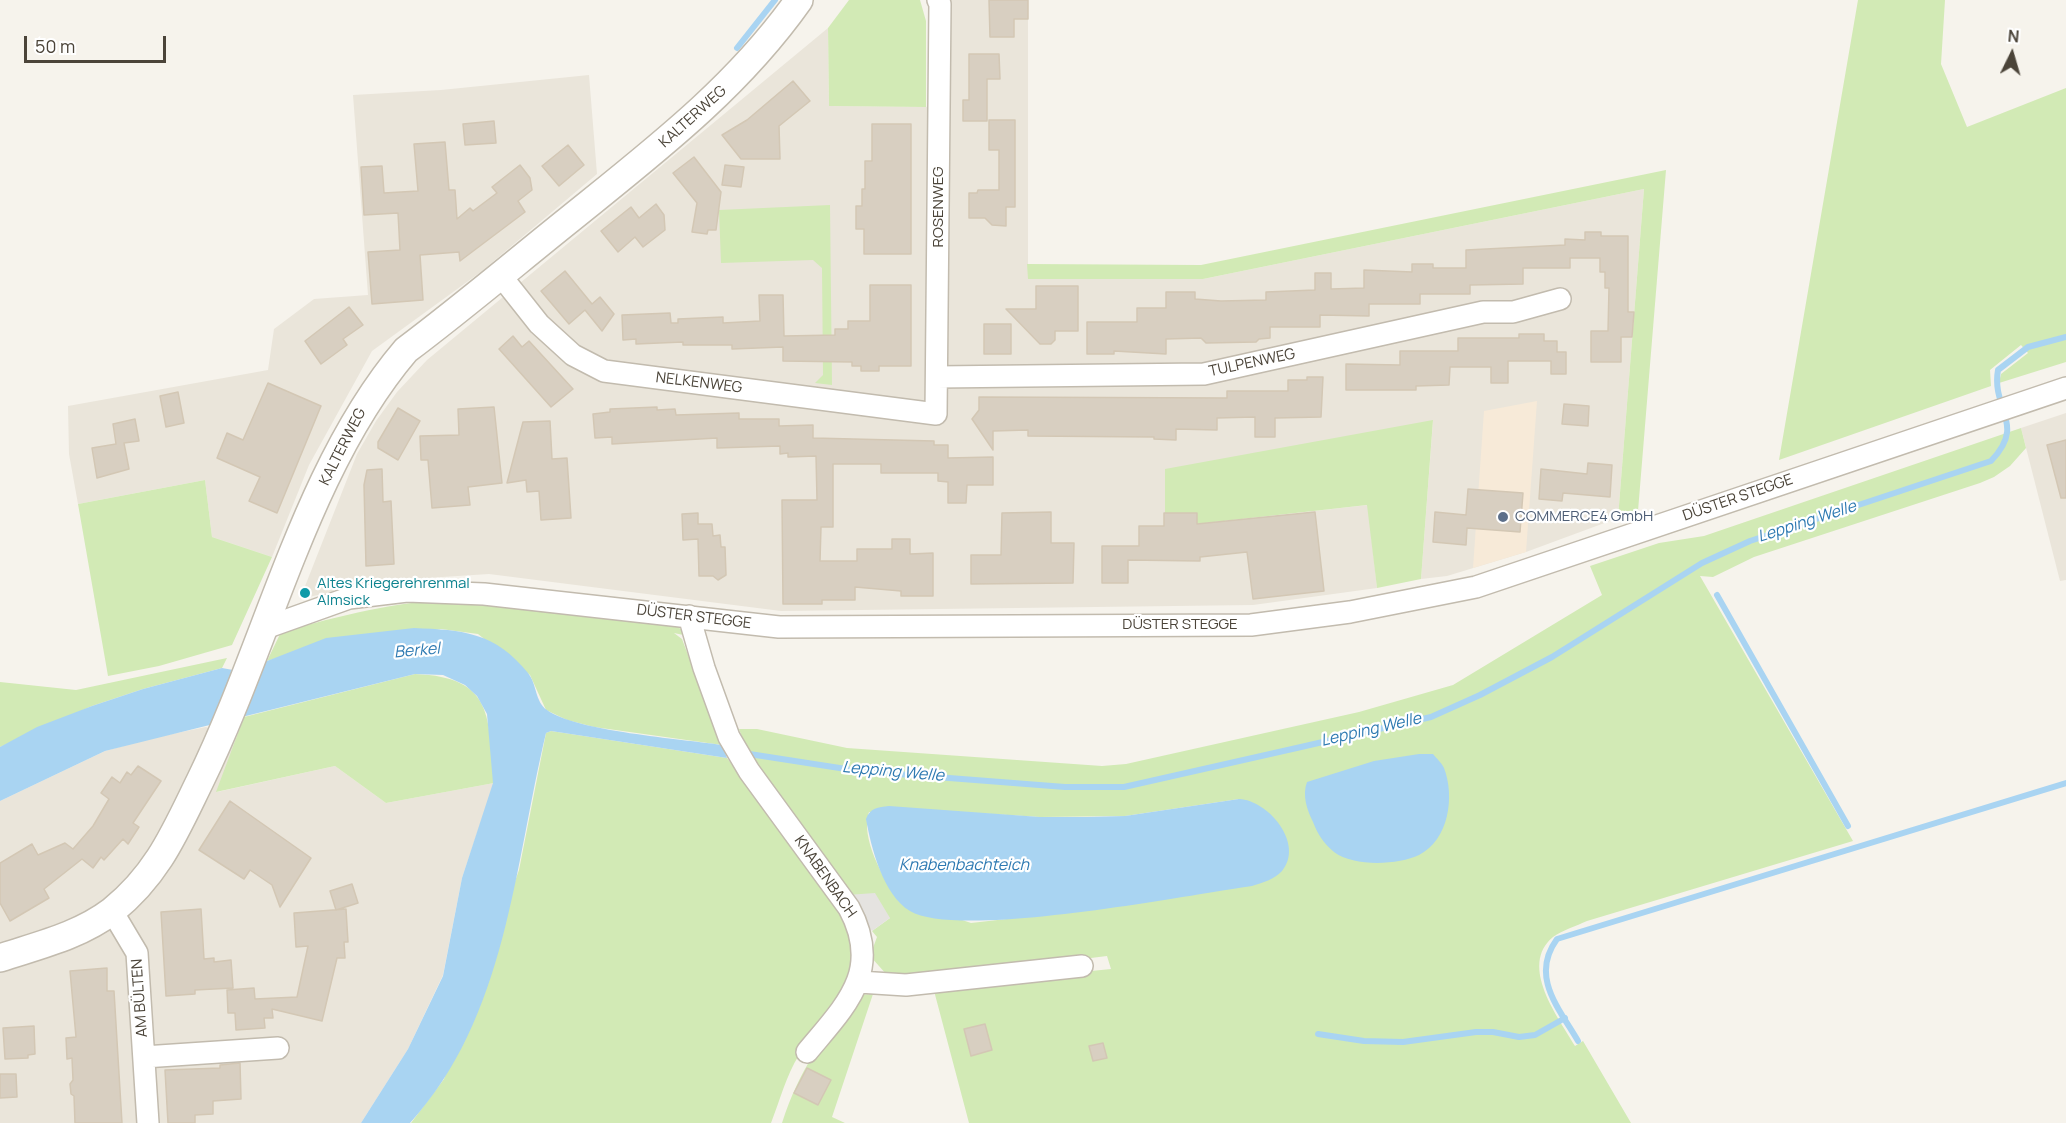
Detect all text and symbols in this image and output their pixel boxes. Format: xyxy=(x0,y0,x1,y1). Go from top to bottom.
scale bar xyxy=(27,24,170,62)
north arrow xyxy=(1982,24,2042,84)
text: N xyxy=(2007,25,2020,48)
text: 50 m xyxy=(35,34,75,58)
street label: KALTERWEG xyxy=(656,82,730,152)
street label: ROSENWEG xyxy=(930,166,948,248)
street label: TULPENWEG xyxy=(1207,345,1297,381)
street label: NELKENWEG xyxy=(655,369,743,397)
street label: KALTERWEG xyxy=(316,405,370,489)
street label: DÜSTER STEGGE xyxy=(1681,471,1795,525)
water label: Lepping Welle xyxy=(1755,497,1859,547)
place label: COMMERCE4 GmbH xyxy=(1515,508,1653,526)
marker: COMMERCE4 GmbH xyxy=(1496,510,1510,524)
place label: Altes Kriegerehrenmal Almsick xyxy=(317,575,470,610)
marker: Altes Kriegerehrenmal Almsick xyxy=(298,586,312,600)
street label: DÜSTER STEGGE xyxy=(636,601,752,633)
street label: DÜSTER STEGGE xyxy=(1122,616,1238,634)
water label: Berkel xyxy=(393,639,441,663)
water label: Lepping Welle xyxy=(1319,709,1423,751)
water label: Lepping Welle xyxy=(841,758,945,786)
street label: KNABENBACH xyxy=(790,832,860,922)
water label: Knabenbachteich xyxy=(899,856,1029,876)
street label: AM BÜLTEN xyxy=(128,958,152,1038)

